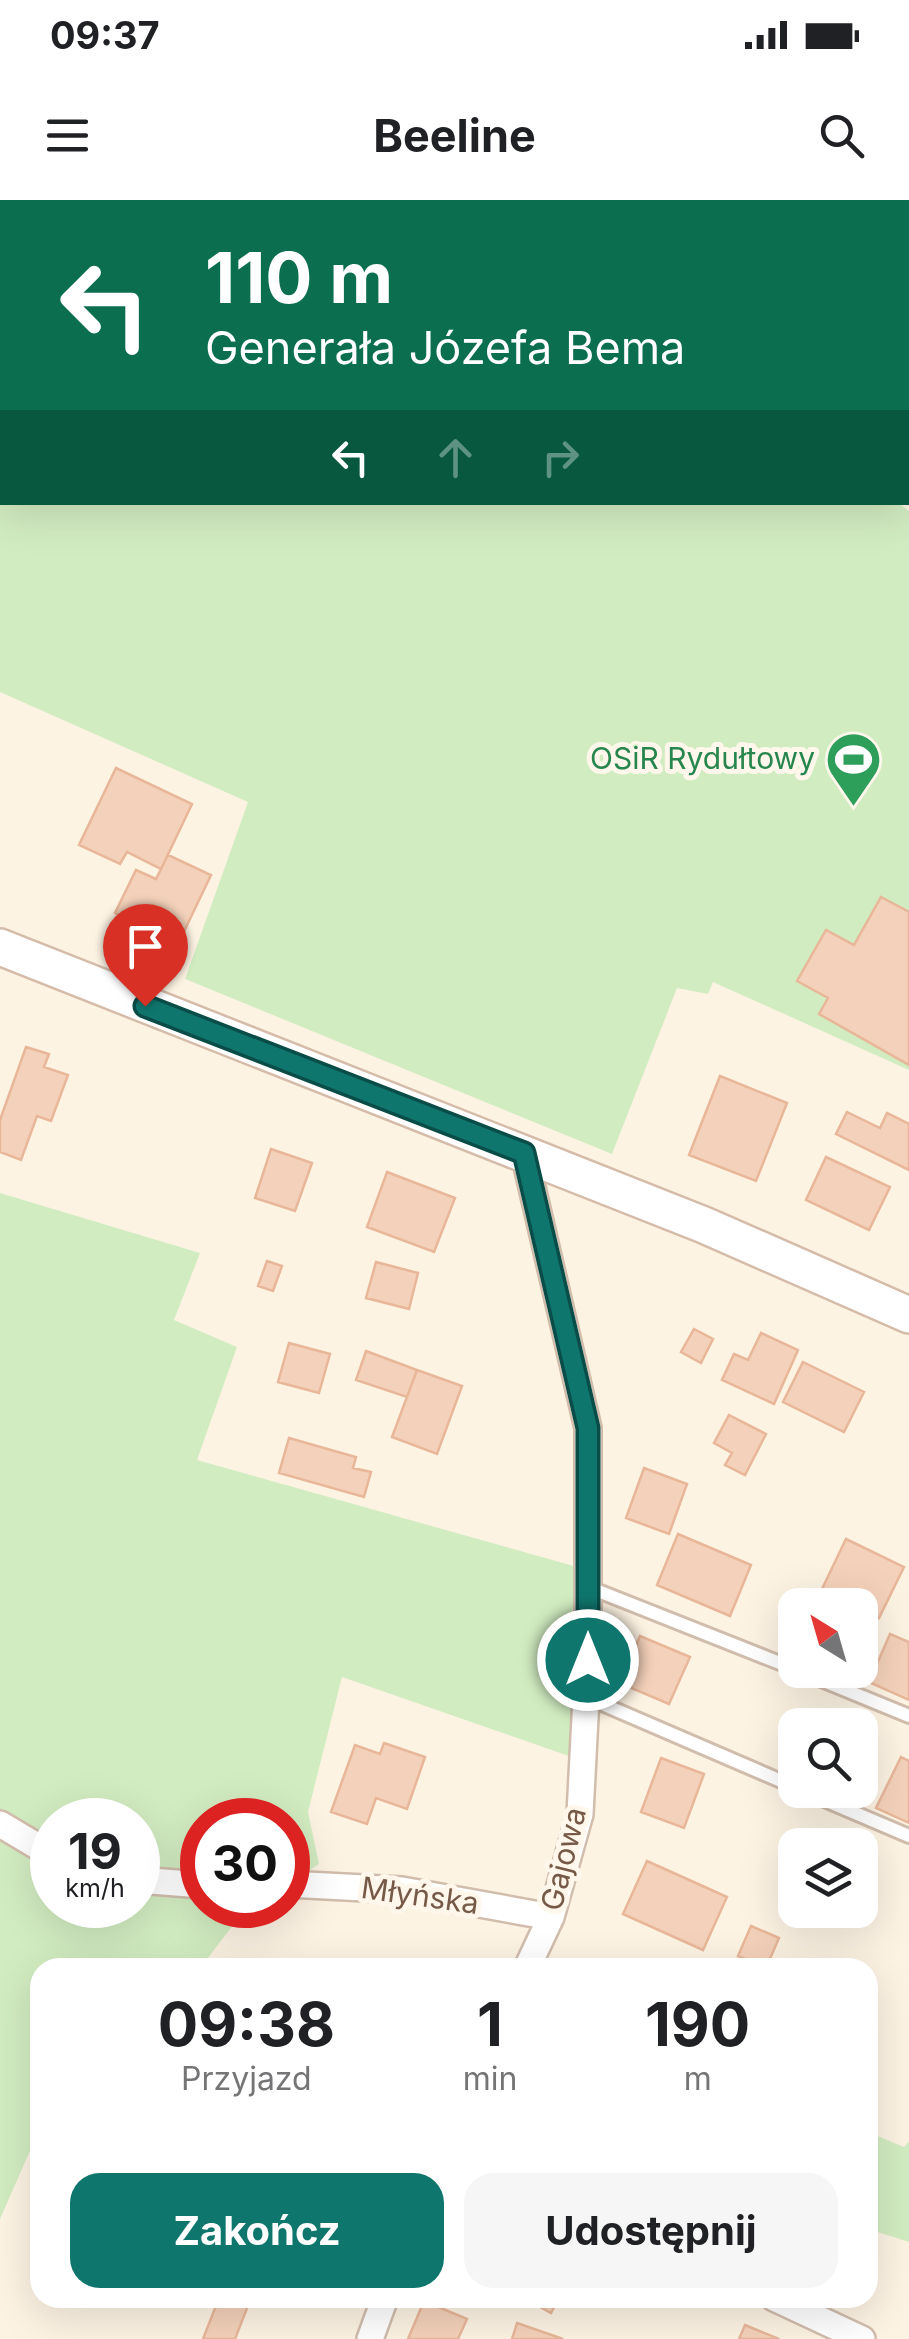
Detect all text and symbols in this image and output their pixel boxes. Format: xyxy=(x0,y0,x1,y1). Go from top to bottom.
text: 09:37 xyxy=(50,12,160,58)
icon: menu xyxy=(40,108,95,163)
text: Beeline xyxy=(373,108,536,163)
icon: search xyxy=(814,108,869,163)
text: 110 m xyxy=(205,235,393,320)
icon: left xyxy=(40,240,170,370)
text: Generała Józefa Bema xyxy=(205,320,685,375)
icon: left xyxy=(323,430,378,485)
icon: ahead xyxy=(428,430,483,485)
icon: right xyxy=(533,430,588,485)
sports icon: OSiR Rydułtowy xyxy=(824,729,884,808)
place label: OSiR Rydułtowy xyxy=(590,740,815,776)
pin xyxy=(103,904,188,1007)
icon: arrive xyxy=(118,919,173,974)
north arrow xyxy=(778,1588,878,1688)
map controls xyxy=(778,1588,878,1928)
position arrow xyxy=(536,1608,640,1712)
button: search xyxy=(778,1708,878,1808)
speed limit sign: 30 xyxy=(180,1798,310,1928)
street label: Gajowa xyxy=(533,1803,593,1914)
text: 19 xyxy=(68,1821,122,1881)
button: layers xyxy=(778,1828,878,1928)
street label: Młyńska xyxy=(359,1869,481,1921)
text: km/h xyxy=(65,1873,125,1903)
text: 09:38 xyxy=(158,1988,335,2060)
text: 1 xyxy=(477,1988,503,2060)
text: 190 xyxy=(645,1988,750,2060)
text: Przyjazd xyxy=(181,2059,312,2098)
text: min xyxy=(463,2059,517,2098)
text: m xyxy=(684,2059,712,2098)
button: Zakończ xyxy=(70,2173,444,2288)
button: Udostępnij xyxy=(464,2173,838,2288)

